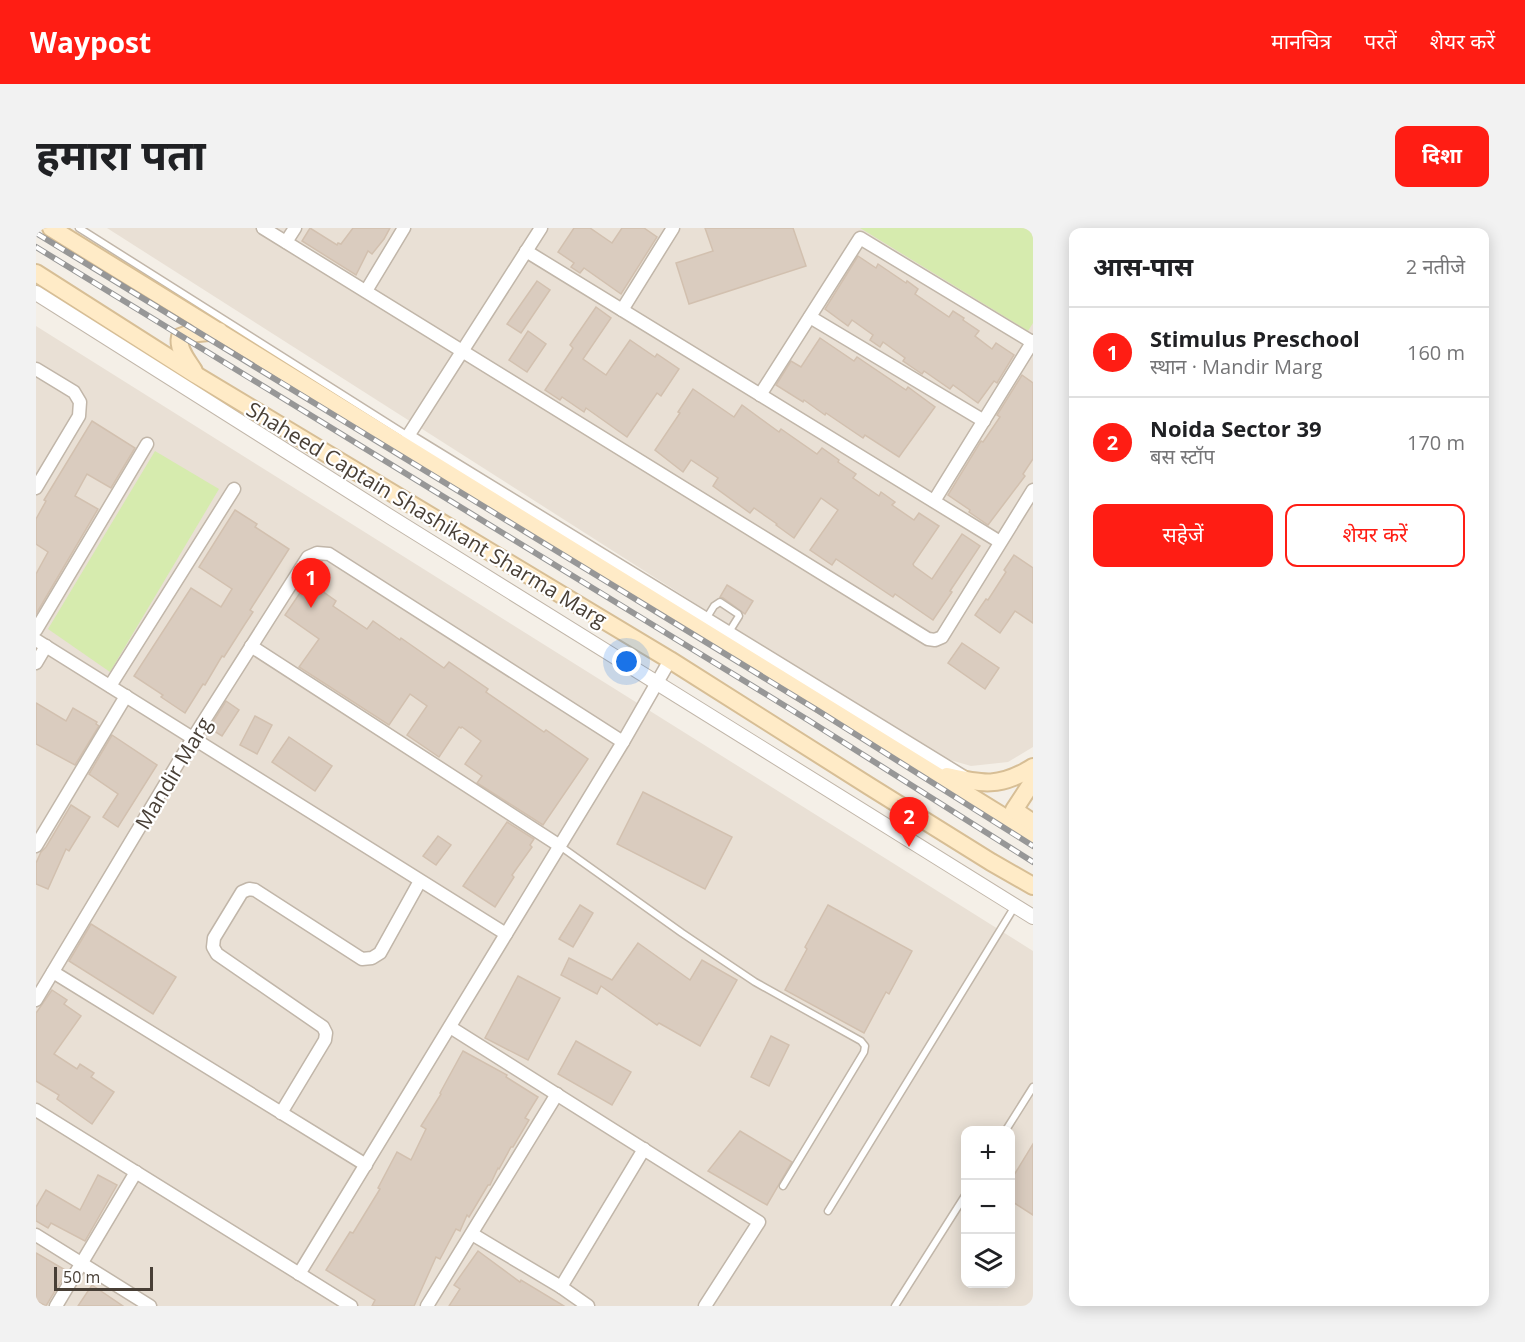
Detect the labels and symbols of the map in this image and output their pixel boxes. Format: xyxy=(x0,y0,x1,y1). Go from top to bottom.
street label: Shaheed Captain Shashikant Sharma Marg xyxy=(242,395,612,633)
pin: 1 xyxy=(292,558,330,608)
your location xyxy=(612,647,641,676)
street label: Mandir Marg xyxy=(129,712,217,834)
pin: 2 xyxy=(890,798,928,847)
scale bar xyxy=(54,1264,153,1292)

